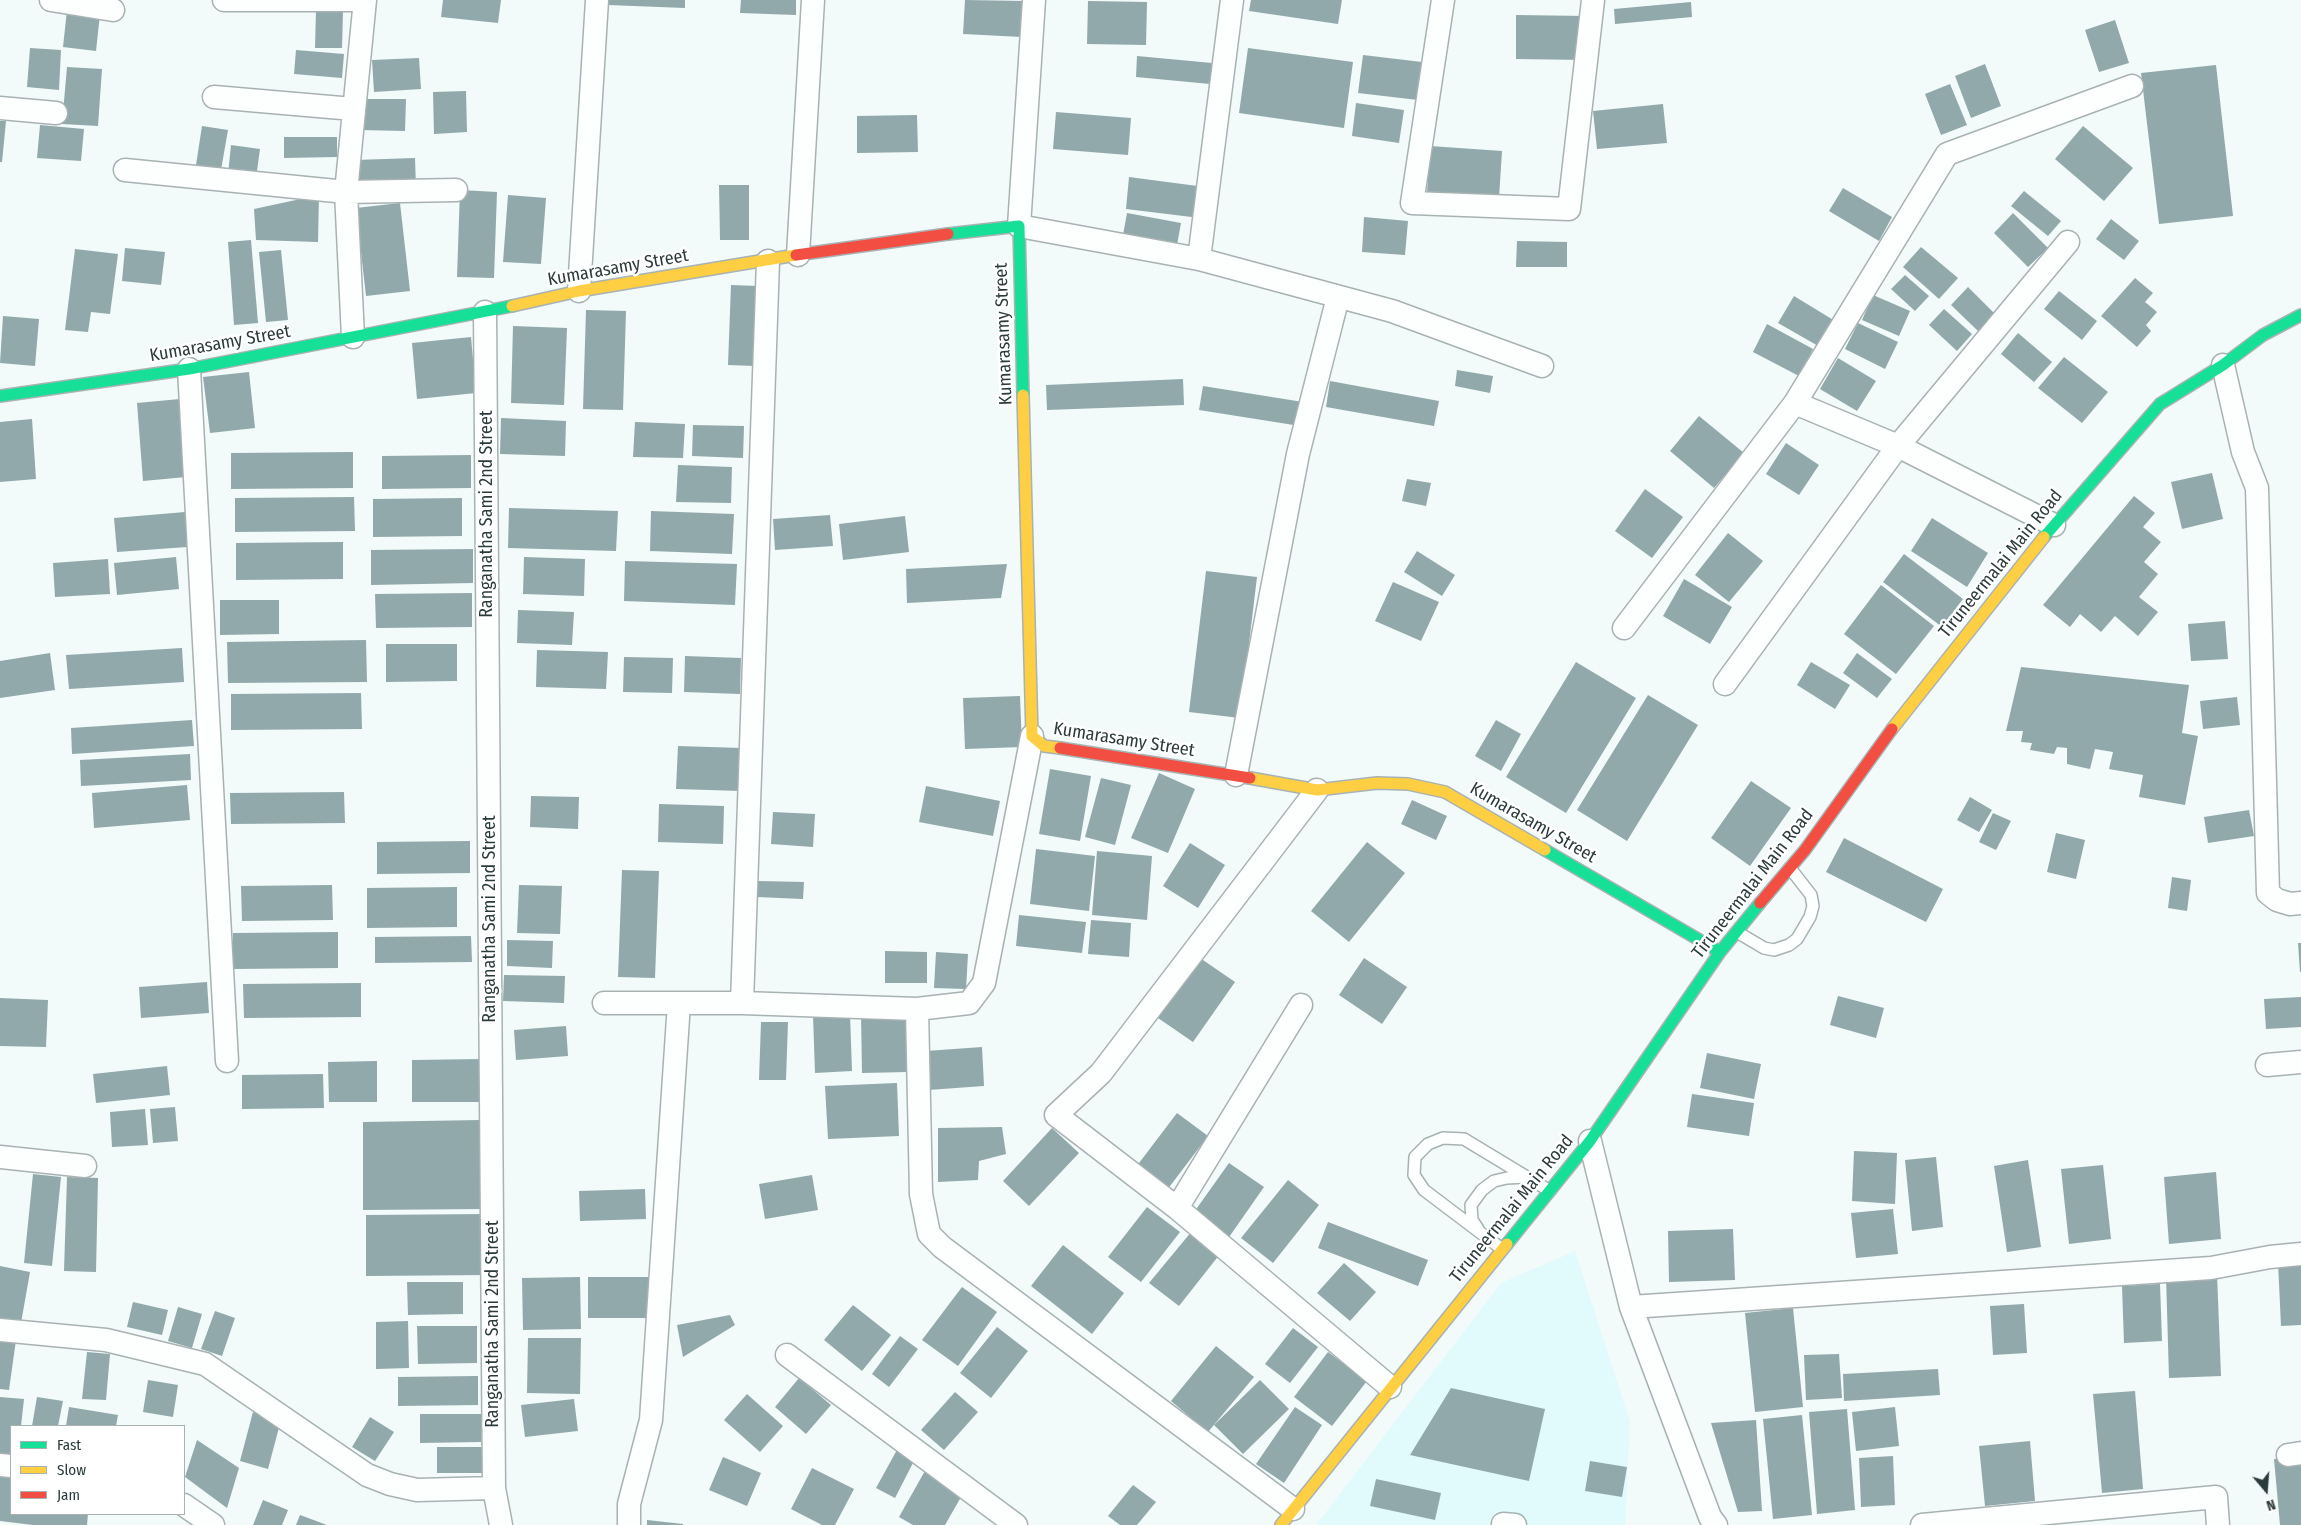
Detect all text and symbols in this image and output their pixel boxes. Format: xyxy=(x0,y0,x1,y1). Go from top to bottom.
street label: Kumarasamy Street xyxy=(546,245,690,291)
street label: Kumarasamy Street xyxy=(991,262,1017,406)
street label: Kumarasamy Street xyxy=(148,321,292,367)
street label: Ranganatha Sami 2nd Street xyxy=(476,410,498,618)
street label: Tiruneermalai Main Road xyxy=(1935,486,2067,642)
street label: Kumarasamy Street xyxy=(1052,718,1196,762)
street label: Kumarasamy Street xyxy=(1466,778,1600,868)
street label: Tiruneermalai Main Road xyxy=(1688,805,1818,963)
street label: Ranganatha Sami 2nd Street xyxy=(479,815,501,1023)
street label: Tiruneermalai Main Road xyxy=(1446,1131,1578,1287)
street label: Ranganatha Sami 2nd Street xyxy=(482,1220,504,1428)
legend xyxy=(10,1425,185,1515)
text: Fast xyxy=(57,1436,81,1454)
text: Slow xyxy=(57,1461,86,1479)
north arrow xyxy=(2241,1465,2291,1515)
text: Jam xyxy=(57,1486,80,1504)
text: N xyxy=(2264,1495,2277,1514)

